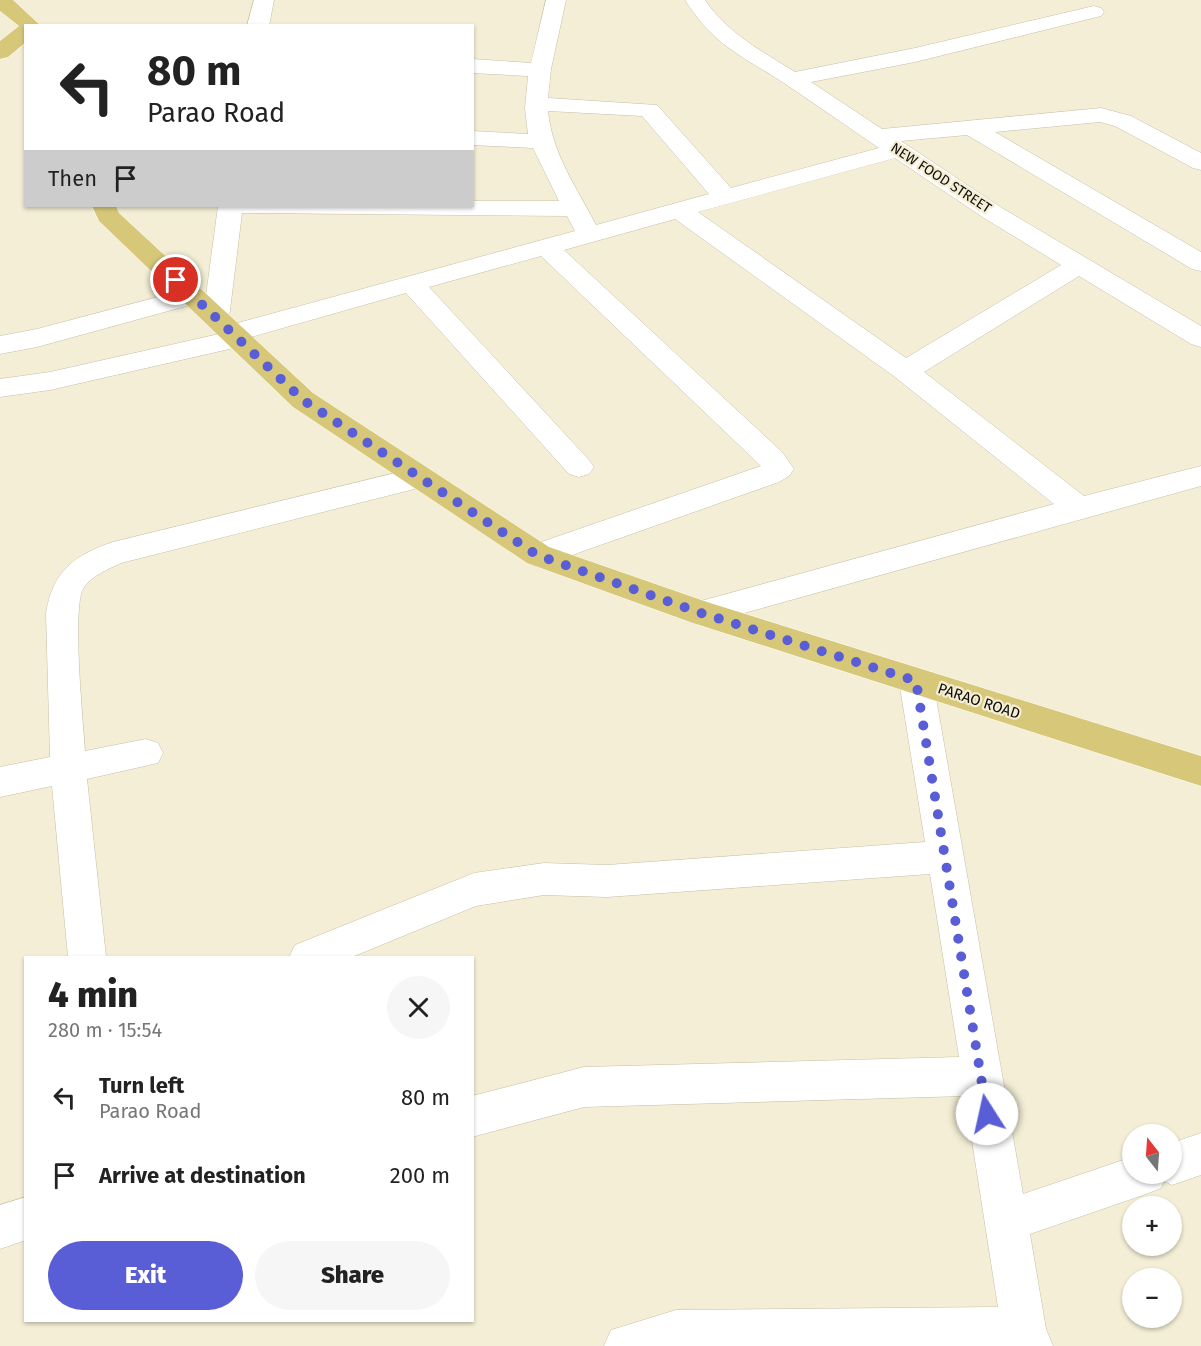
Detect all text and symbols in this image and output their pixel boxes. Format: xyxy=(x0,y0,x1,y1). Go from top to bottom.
text: 80 m xyxy=(147,46,241,96)
icon: left xyxy=(48,48,126,126)
text: Parao Road xyxy=(147,97,285,129)
street label: NEW FOOD STREET xyxy=(888,139,995,217)
icon: arrive xyxy=(109,162,142,195)
text: Then xyxy=(48,165,97,192)
pin xyxy=(150,254,201,305)
icon: arrive xyxy=(159,263,192,296)
street label: PARAO ROAD xyxy=(935,679,1023,723)
text: 4 min xyxy=(48,973,138,1017)
button: close xyxy=(387,976,450,1039)
text: 280 m · 15:54 xyxy=(48,1018,162,1042)
text: Turn left xyxy=(99,1072,184,1099)
icon: left xyxy=(48,1081,81,1114)
position arrow xyxy=(955,1082,1019,1146)
text: 80 m xyxy=(401,1084,450,1111)
text: Parao Road xyxy=(99,1099,201,1123)
north arrow xyxy=(1122,1124,1182,1184)
map controls xyxy=(1122,1124,1182,1328)
icon: arrive xyxy=(48,1159,81,1192)
text: Arrive at destination xyxy=(99,1162,306,1189)
text: 200 m xyxy=(390,1162,450,1189)
button: + xyxy=(1122,1196,1182,1256)
button: Exit xyxy=(48,1241,243,1310)
button: Share xyxy=(255,1241,450,1310)
button: − xyxy=(1122,1268,1182,1328)

